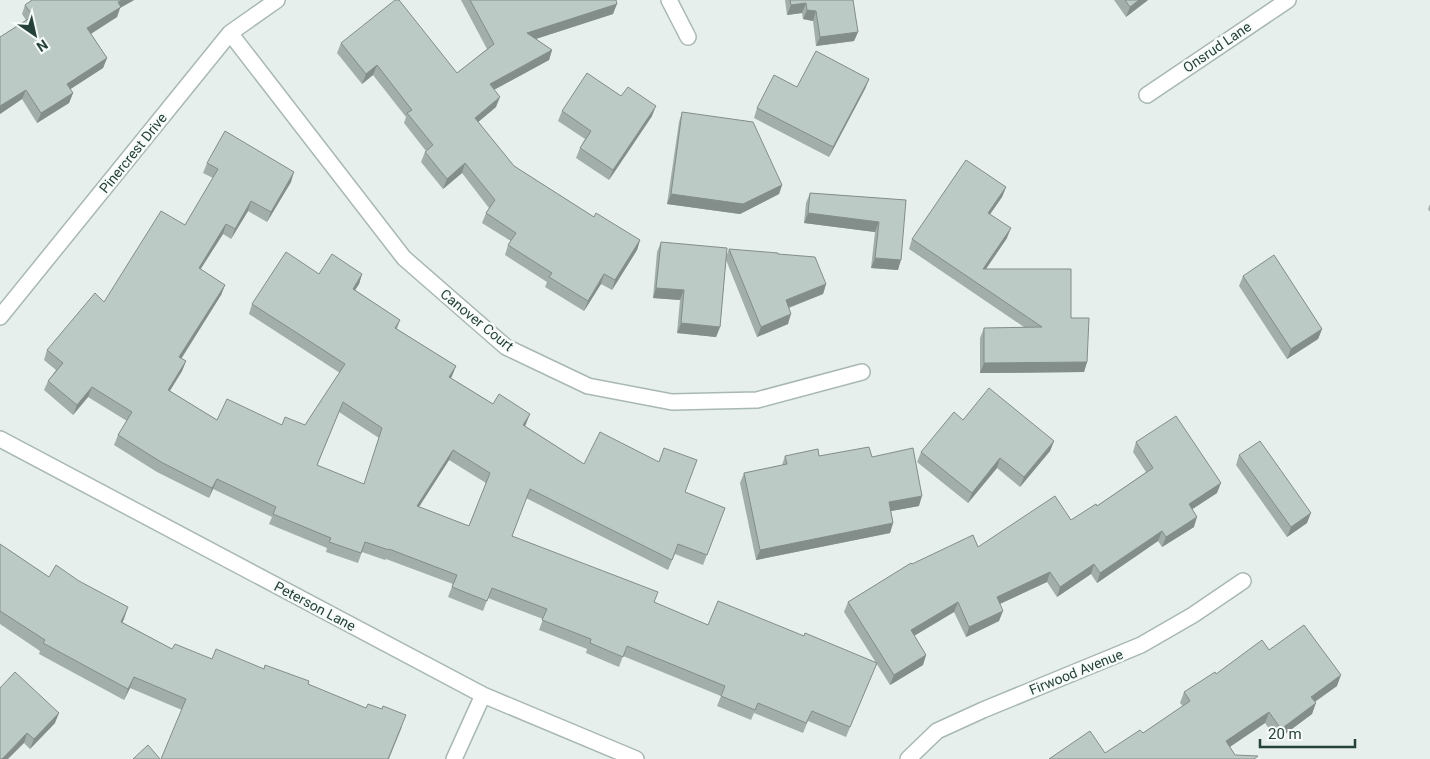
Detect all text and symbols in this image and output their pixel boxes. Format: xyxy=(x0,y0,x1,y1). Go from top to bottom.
north arrow xyxy=(10,10,60,60)
street label: Onsrud Lane xyxy=(1180,18,1254,76)
text: N xyxy=(34,36,51,55)
street label: Pinercrest Drive xyxy=(96,110,170,196)
street label: Canover Court xyxy=(437,286,517,355)
street label: Peterson Lane xyxy=(272,578,358,634)
street label: Firwood Avenue xyxy=(1027,646,1125,698)
scale bar xyxy=(1260,716,1355,748)
text: 20 m xyxy=(1268,725,1302,743)

